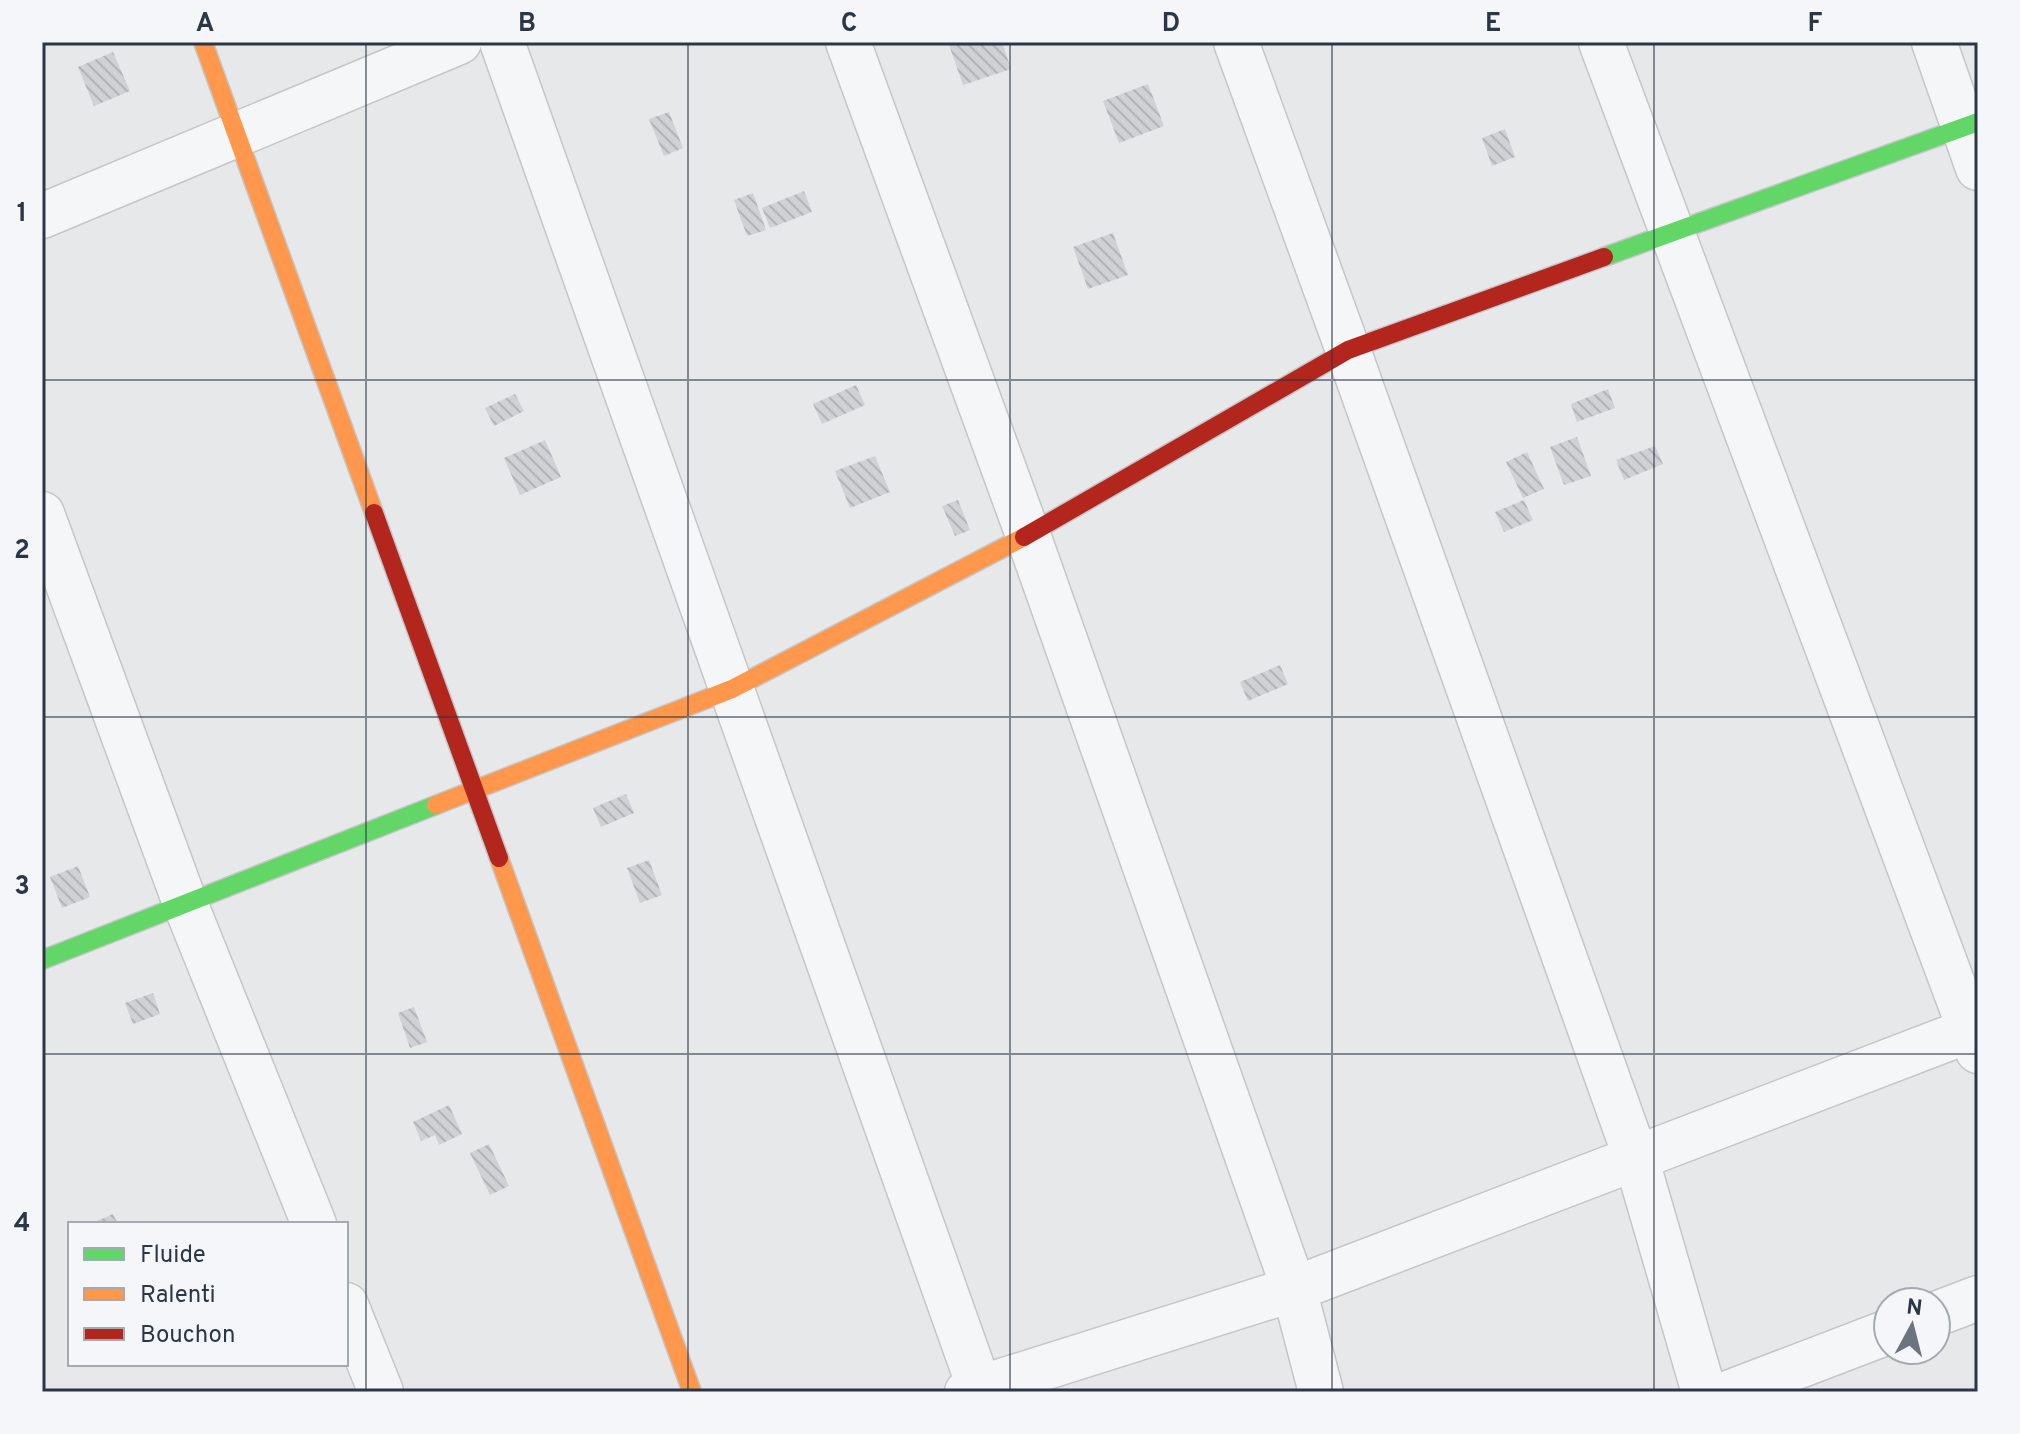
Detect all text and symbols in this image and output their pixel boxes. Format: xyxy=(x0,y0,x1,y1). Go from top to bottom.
text: A xyxy=(196,8,214,41)
text: B xyxy=(518,8,536,41)
text: C xyxy=(841,8,857,41)
text: D xyxy=(1162,8,1180,41)
text: E xyxy=(1485,8,1501,41)
text: F xyxy=(1808,8,1823,41)
text: 1 xyxy=(17,198,27,231)
text: 2 xyxy=(14,535,30,568)
text: 3 xyxy=(14,871,30,904)
text: 4 xyxy=(14,1208,30,1241)
legend xyxy=(68,1222,348,1366)
text: Fluide xyxy=(140,1241,206,1271)
text: Ralenti xyxy=(140,1281,216,1311)
north arrow xyxy=(1872,1286,1952,1366)
text: N xyxy=(1905,1294,1924,1323)
text: Bouchon xyxy=(140,1321,235,1351)

